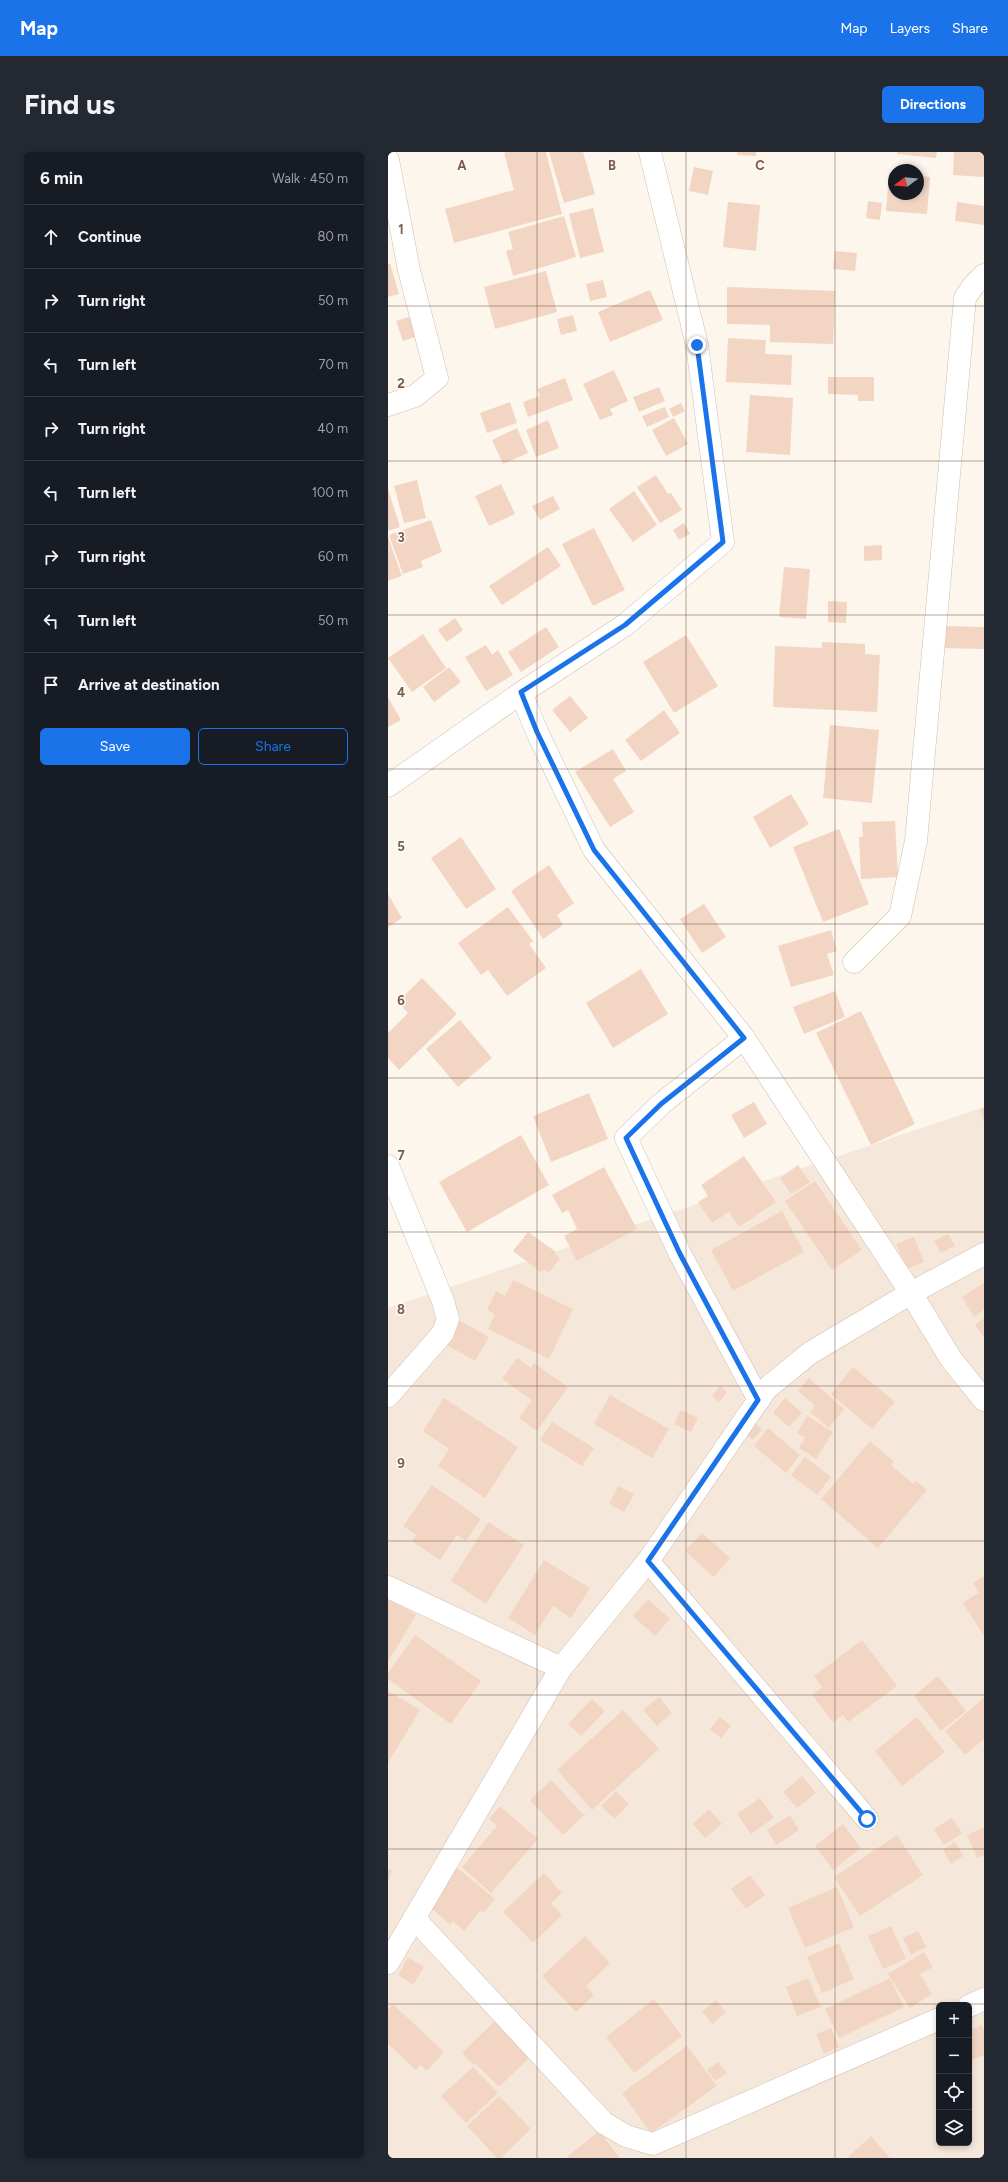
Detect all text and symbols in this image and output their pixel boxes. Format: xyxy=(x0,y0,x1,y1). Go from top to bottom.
text: Map xyxy=(20,17,58,40)
text: Map xyxy=(840,20,868,37)
text: Layers xyxy=(890,20,930,37)
text: Share xyxy=(952,20,988,37)
button: Directions xyxy=(882,86,984,123)
text: Find us xyxy=(24,87,115,121)
text: A xyxy=(457,158,467,173)
text: B xyxy=(608,158,616,173)
text: C xyxy=(755,158,765,173)
north arrow xyxy=(888,164,924,200)
text: 6 min xyxy=(40,168,83,188)
text: Walk · 450 m xyxy=(272,171,348,186)
text: 1 xyxy=(398,222,404,237)
icon: ahead xyxy=(40,226,62,248)
text: Continue xyxy=(78,228,141,246)
text: 80 m xyxy=(317,229,348,244)
icon: right xyxy=(40,290,62,312)
text: Turn right xyxy=(78,292,146,310)
text: 50 m xyxy=(318,293,348,308)
route end xyxy=(688,336,706,354)
icon: left xyxy=(40,354,62,376)
text: Turn left xyxy=(78,356,136,374)
text: 70 m xyxy=(318,357,348,372)
text: 2 xyxy=(397,376,405,391)
icon: right xyxy=(40,418,62,440)
text: Turn right xyxy=(78,420,146,438)
text: 40 m xyxy=(317,421,348,436)
icon: left xyxy=(40,482,62,504)
text: Turn left xyxy=(78,484,136,502)
text: 100 m xyxy=(312,485,348,500)
text: 3 xyxy=(397,530,405,545)
icon: right xyxy=(40,546,62,568)
text: Turn right xyxy=(78,548,146,566)
text: 60 m xyxy=(318,549,348,564)
icon: left xyxy=(40,610,62,632)
text: Turn left xyxy=(78,612,136,630)
text: 50 m xyxy=(318,613,348,628)
icon: arrive xyxy=(40,674,62,696)
text: Arrive at destination xyxy=(78,676,219,694)
text: 4 xyxy=(397,685,405,700)
button: Save xyxy=(40,728,190,765)
button: Share xyxy=(198,728,348,765)
text: 5 xyxy=(397,839,405,854)
text: 6 xyxy=(397,993,405,1008)
text: 7 xyxy=(397,1148,405,1163)
text: 8 xyxy=(397,1302,405,1317)
text: 9 xyxy=(397,1456,405,1471)
route start xyxy=(858,1810,876,1828)
map controls xyxy=(936,2002,972,2146)
button: + xyxy=(936,2002,972,2038)
button: − xyxy=(936,2038,972,2074)
button: locate xyxy=(936,2074,972,2110)
button: layers xyxy=(936,2110,972,2146)

